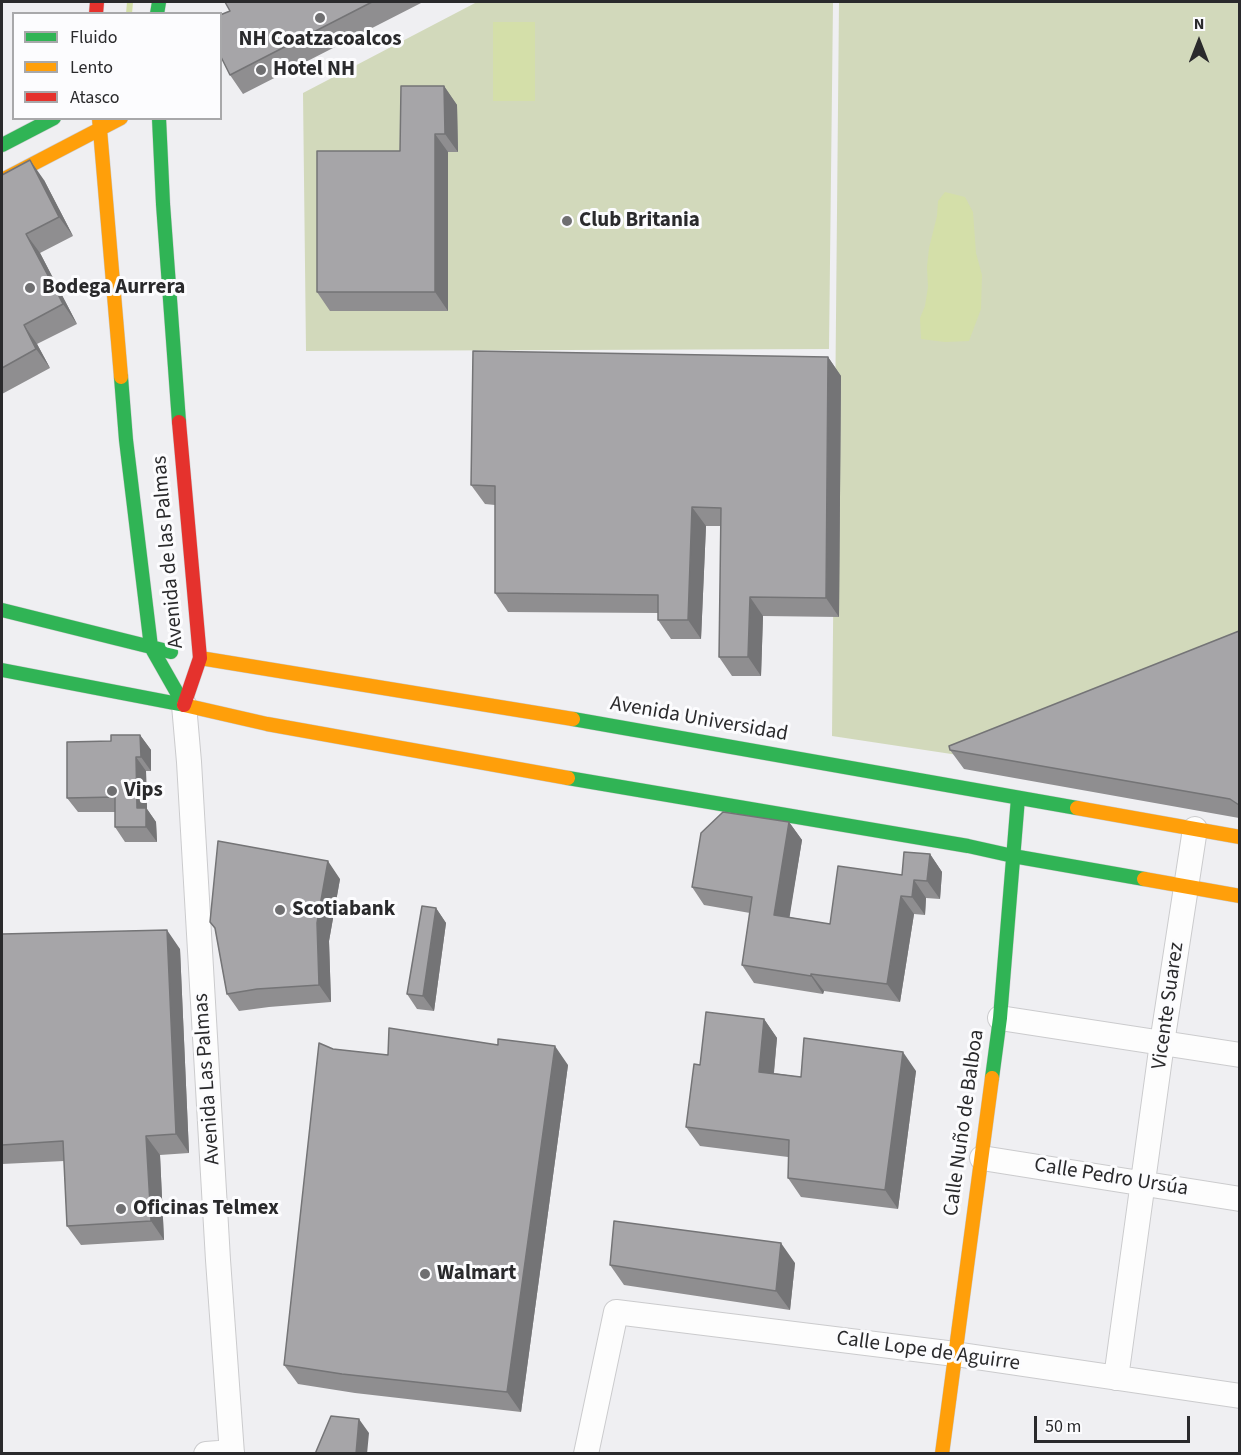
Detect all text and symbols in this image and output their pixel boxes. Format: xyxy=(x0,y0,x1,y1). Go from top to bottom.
marker: NH Coatzacoalcos xyxy=(313,11,327,25)
legend xyxy=(12,12,222,120)
north arrow xyxy=(1169,12,1229,72)
text: N xyxy=(1194,13,1204,35)
text: Fluido xyxy=(70,25,117,50)
place label: NH Coatzacoalcos xyxy=(239,27,401,53)
text: Lento xyxy=(70,55,113,80)
place label: Hotel NH xyxy=(273,57,355,83)
marker: Hotel NH xyxy=(254,63,268,77)
text: Atasco xyxy=(70,85,119,110)
place label: Club Britania xyxy=(579,208,700,234)
marker: Club Britania xyxy=(560,214,574,228)
place label: Bodega Aurrera xyxy=(42,275,185,301)
marker: Bodega Aurrera xyxy=(23,281,37,295)
street label: Avenida de las Palmas xyxy=(148,455,190,649)
street label: Avenida Universidad xyxy=(608,692,790,748)
place label: Vips xyxy=(124,778,163,804)
marker: Vips xyxy=(105,784,119,798)
place label: Scotiabank xyxy=(292,897,395,923)
marker: Scotiabank xyxy=(273,903,287,917)
street label: Vicente Suarez xyxy=(1148,941,1190,1071)
street label: Avenida Las Palmas xyxy=(189,992,227,1166)
street label: Calle Nuño de Balboa xyxy=(939,1028,991,1218)
street label: Calle Pedro Ursúa xyxy=(1032,1153,1190,1203)
place label: Oficinas Telmex xyxy=(133,1196,279,1222)
marker: Oficinas Telmex xyxy=(114,1202,128,1216)
place label: Walmart xyxy=(437,1261,516,1287)
marker: Walmart xyxy=(418,1267,432,1281)
street label: Calle Lope de Aguirre xyxy=(835,1327,1021,1377)
scale bar xyxy=(1037,1404,1193,1442)
text: 50 m xyxy=(1045,1414,1081,1439)

